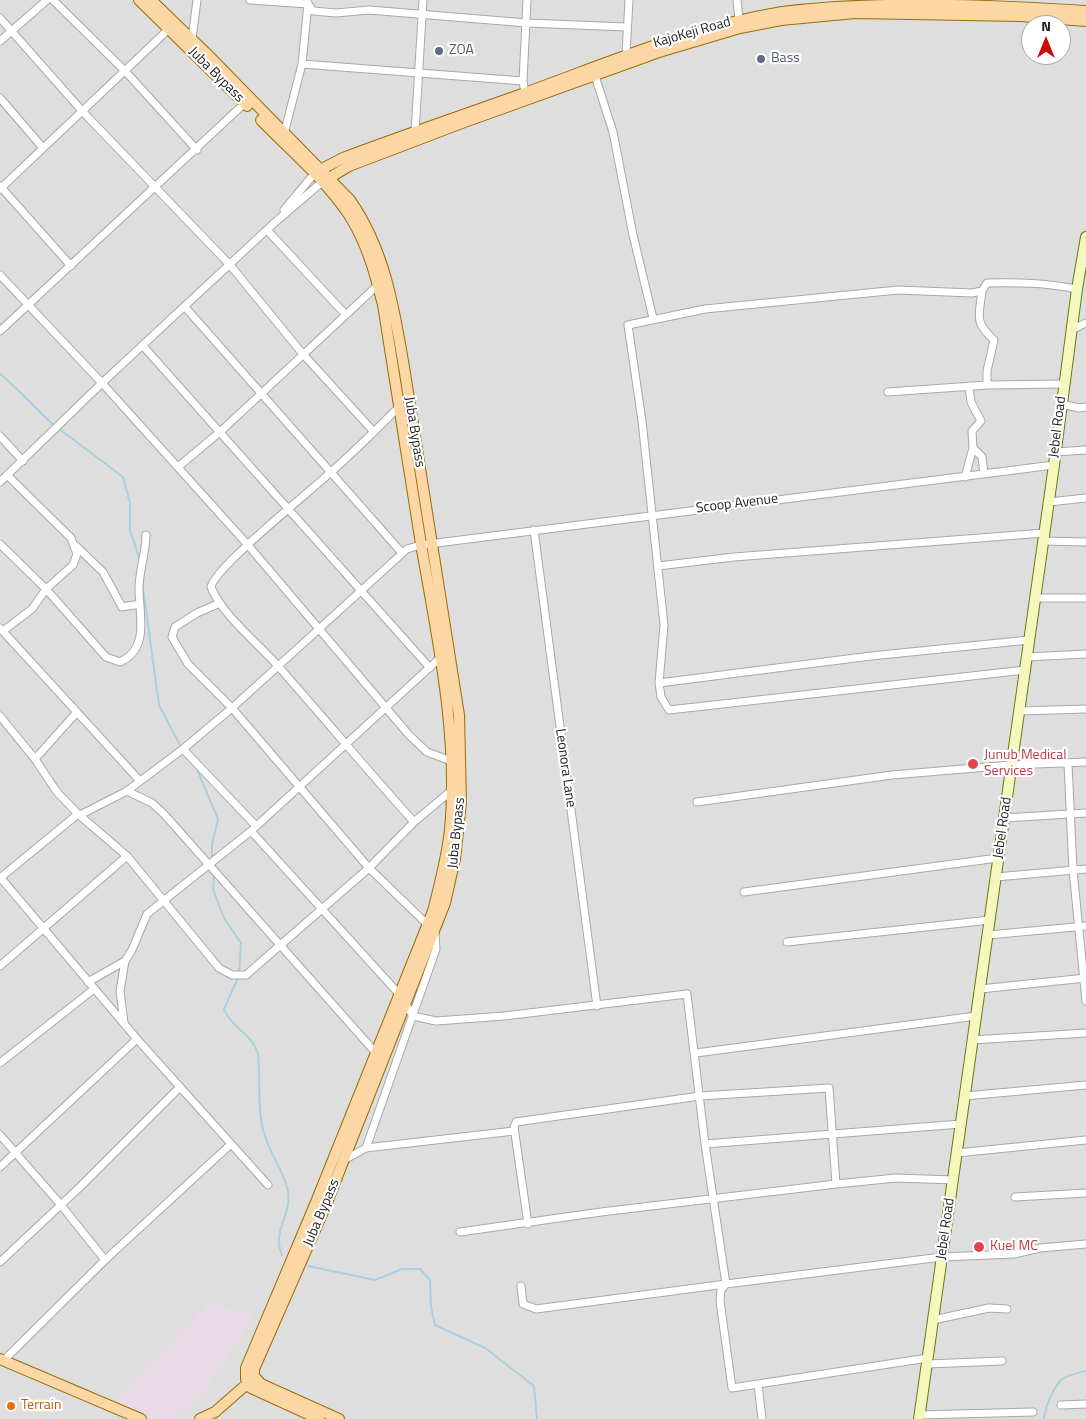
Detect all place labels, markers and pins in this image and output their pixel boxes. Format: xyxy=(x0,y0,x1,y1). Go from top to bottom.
place label: ZOA xyxy=(449,43,474,59)
marker: ZOA xyxy=(433,45,445,57)
place label: Bass xyxy=(771,51,800,67)
marker: Bass xyxy=(755,53,767,65)
place label: Junub Medical Services xyxy=(984,748,1066,780)
marker: Junub Medical Services xyxy=(966,757,980,771)
place label: Kuel MC xyxy=(990,1239,1038,1255)
marker: Kuel MC xyxy=(972,1240,986,1254)
place label: Terrain xyxy=(21,1398,61,1414)
marker: Terrain xyxy=(5,1400,17,1412)

